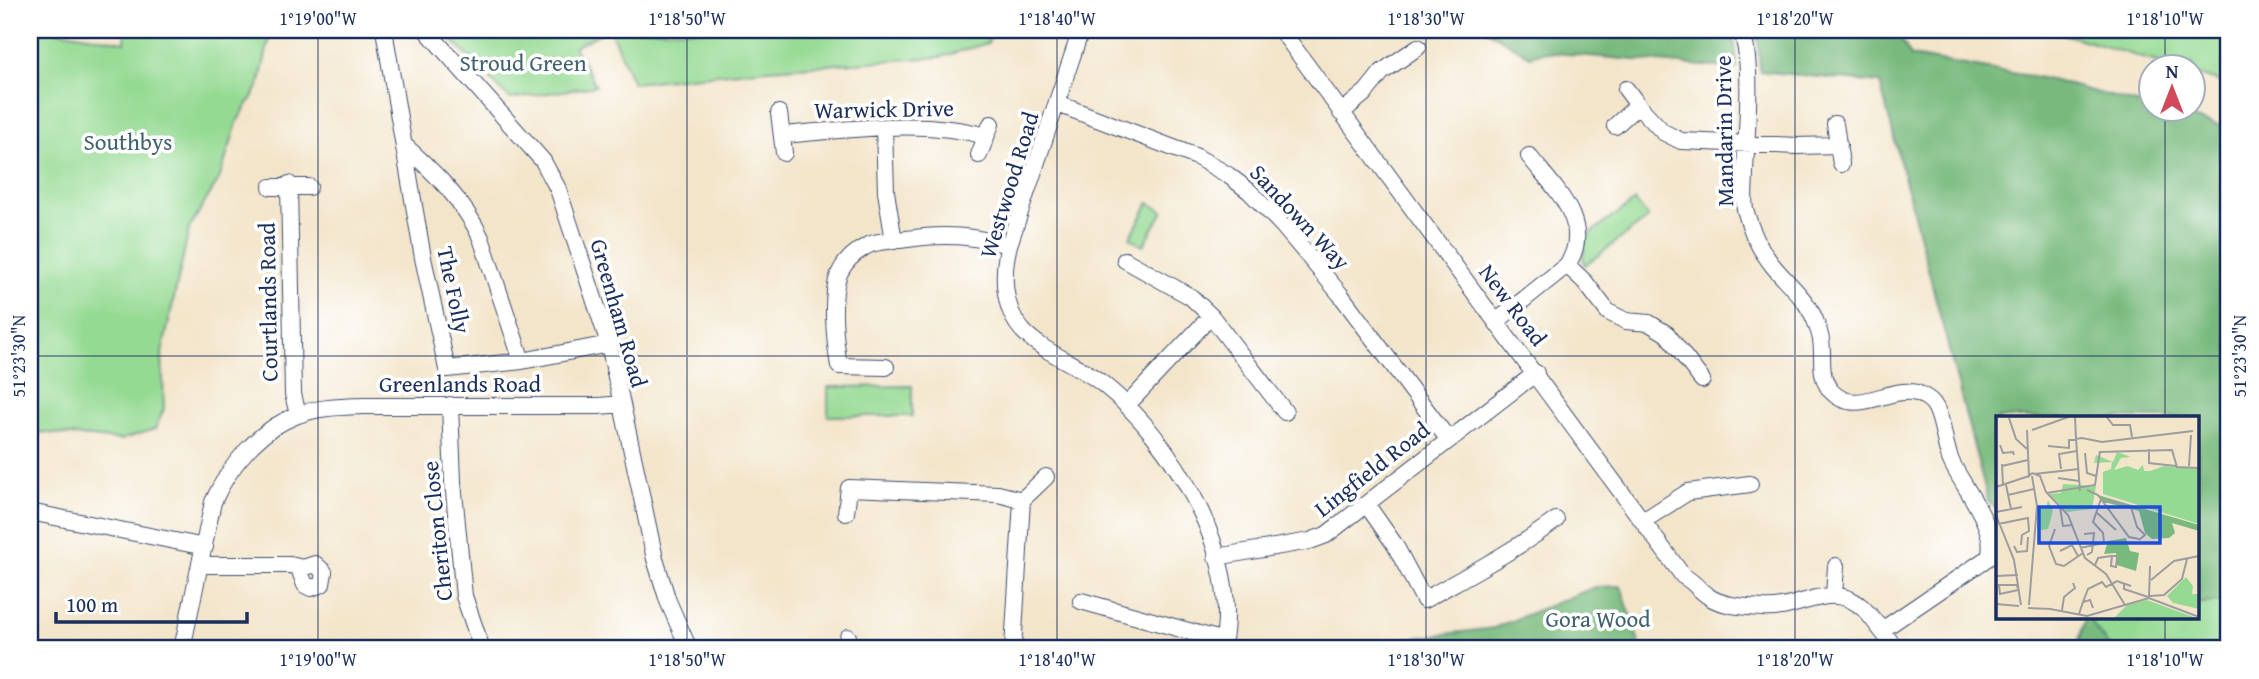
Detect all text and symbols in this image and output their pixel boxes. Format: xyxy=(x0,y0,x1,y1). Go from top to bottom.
text: 1°19'00"W xyxy=(279,5,358,32)
text: 1°18'50"W xyxy=(648,5,727,32)
text: 1°18'40"W xyxy=(1018,5,1097,32)
text: 1°18'30"W xyxy=(1387,5,1466,32)
text: 1°18'20"W xyxy=(1756,5,1835,32)
text: 1°18'10"W xyxy=(2126,5,2205,32)
park label: Stroud Green xyxy=(459,46,587,79)
north arrow xyxy=(2136,52,2206,122)
street label: Mandarin Drive xyxy=(1706,55,1741,207)
text: N xyxy=(2166,57,2179,85)
street label: Warwick Drive xyxy=(814,91,954,126)
street label: Westwood Road xyxy=(971,107,1047,262)
park label: Southbys xyxy=(84,125,172,158)
street label: Sandown Way xyxy=(1243,156,1358,277)
street label: Courtlands Road xyxy=(250,221,285,382)
street label: Greenham Road xyxy=(583,235,657,392)
street label: The Folly xyxy=(429,243,480,337)
street label: New Road xyxy=(1472,257,1556,353)
text: 51°23'30"N xyxy=(5,314,32,397)
text: 51°23'30"N xyxy=(2226,314,2253,397)
street label: Greenlands Road xyxy=(379,367,542,400)
street label: Lingfield Road xyxy=(1307,413,1437,524)
inset map xyxy=(1996,416,2200,620)
street label: Cheriton Close xyxy=(413,459,460,603)
scale bar xyxy=(56,581,247,625)
text: 100 m xyxy=(66,589,118,620)
park label: Gora Wood xyxy=(1546,602,1651,635)
text: 1°19'00"W xyxy=(279,646,358,673)
text: 1°18'50"W xyxy=(648,646,727,673)
text: 1°18'40"W xyxy=(1018,646,1097,673)
text: 1°18'30"W xyxy=(1387,646,1466,673)
text: 1°18'20"W xyxy=(1756,646,1835,673)
text: 1°18'10"W xyxy=(2126,646,2205,673)

